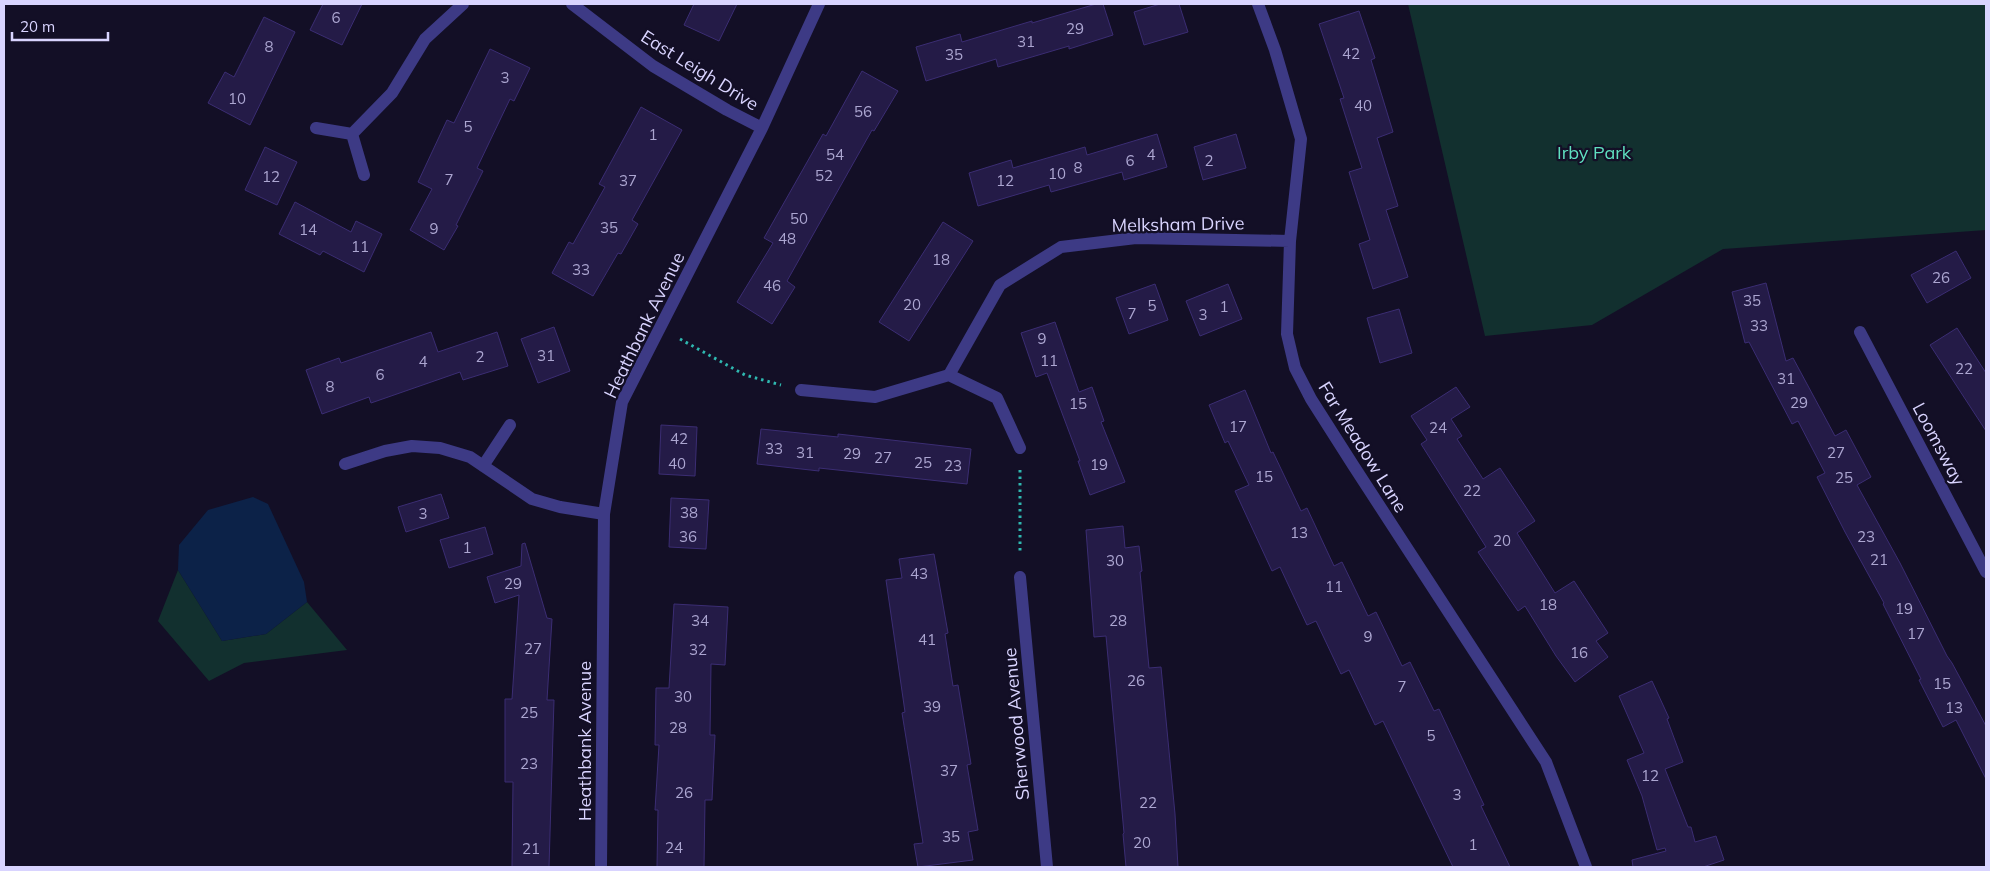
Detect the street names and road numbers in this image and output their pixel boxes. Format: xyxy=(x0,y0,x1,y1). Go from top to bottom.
street label: East Leigh Drive xyxy=(637,25,763,115)
street label: Melksham Drive xyxy=(1111,211,1245,237)
street label: Heathbank Avenue xyxy=(599,248,689,402)
street label: Far Meadow Lane xyxy=(1313,377,1413,517)
street label: Loomsway xyxy=(1908,399,1971,490)
street label: Sherwood Avenue xyxy=(998,647,1034,801)
street label: Heathbank Avenue xyxy=(573,661,596,821)

